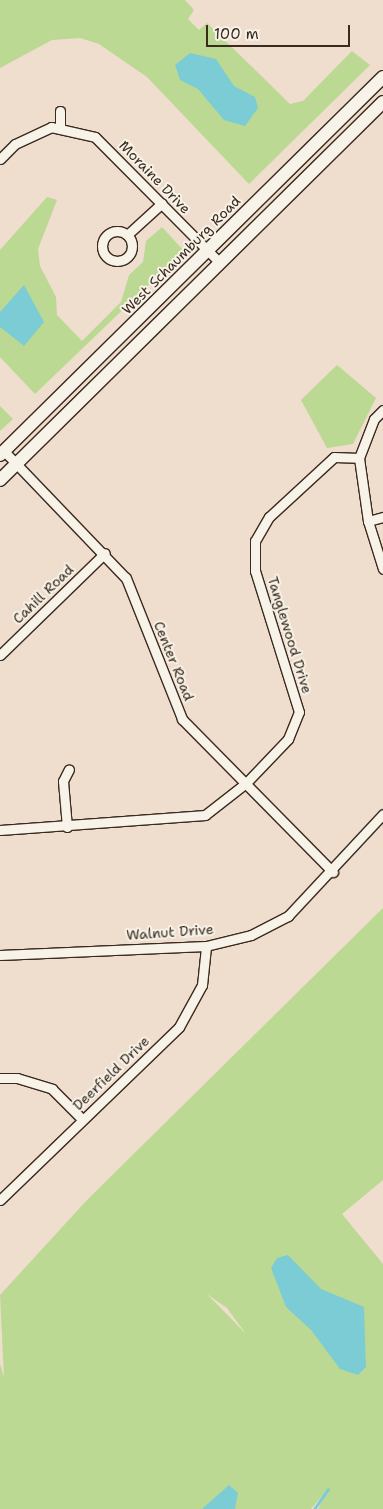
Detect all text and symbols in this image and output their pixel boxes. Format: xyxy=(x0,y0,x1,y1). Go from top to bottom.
scale bar xyxy=(208,15,352,47)
text: 100 m xyxy=(214,24,259,44)
street label: Moraine Drive xyxy=(116,137,194,217)
street label: West Schaumburg Road xyxy=(118,192,244,318)
street label: Cahill Road xyxy=(9,561,77,627)
street label: Tanglewood Drive xyxy=(264,574,316,696)
street label: Center Road xyxy=(150,619,198,703)
street label: Walnut Drive xyxy=(126,921,214,943)
street label: Deerfield Drive xyxy=(69,1032,153,1114)

